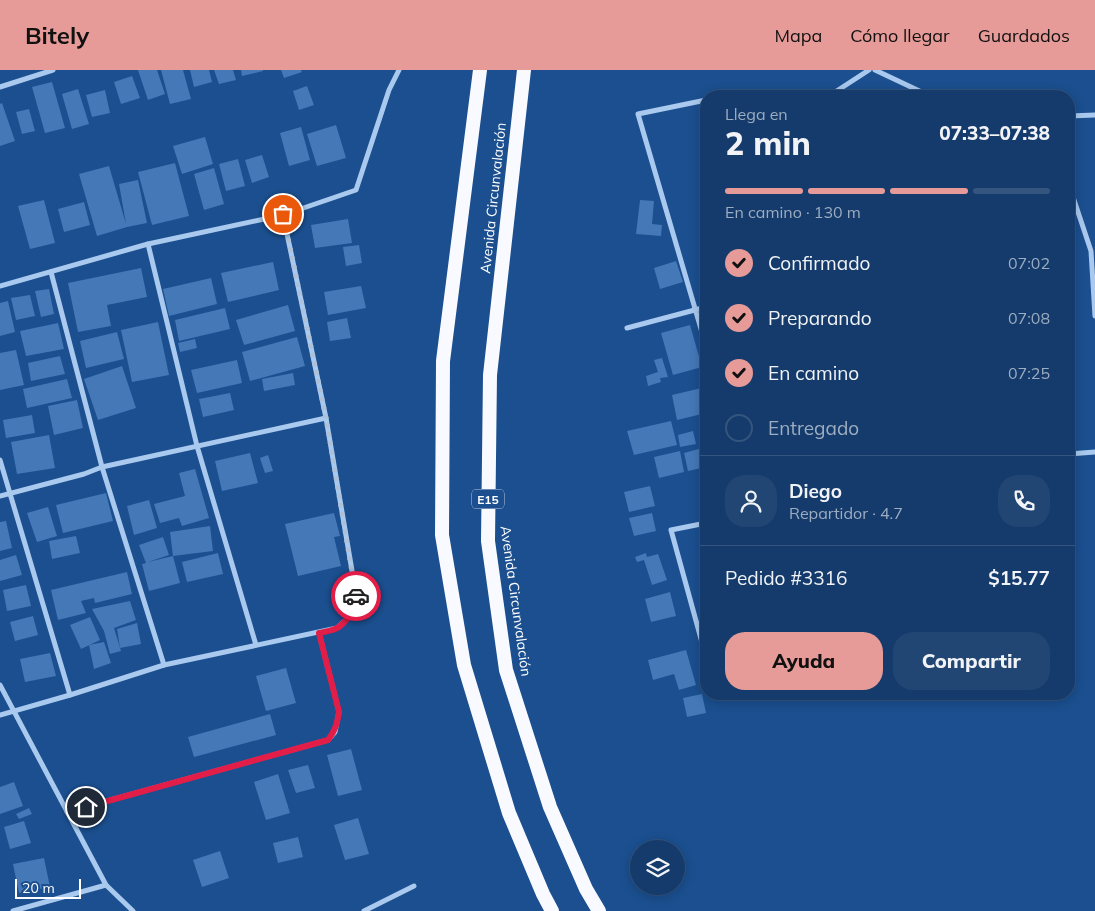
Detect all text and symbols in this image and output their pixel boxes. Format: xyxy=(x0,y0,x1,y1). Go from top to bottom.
text: Bitely xyxy=(25,20,89,50)
text: Mapa xyxy=(774,24,822,47)
text: Cómo llegar xyxy=(850,24,950,47)
text: Guardados xyxy=(978,24,1070,47)
text: Llega en xyxy=(725,104,788,124)
text: 07:33–07:38 xyxy=(939,121,1050,145)
street label: Avenida Circunvalación xyxy=(476,122,510,274)
text: 2 min xyxy=(725,123,811,163)
pin xyxy=(262,193,304,235)
icon: bag xyxy=(269,200,297,228)
text: En camino · 130 m xyxy=(725,202,861,222)
icon: check xyxy=(725,249,753,277)
text: Confirmado xyxy=(768,251,870,275)
text: 07:02 xyxy=(1008,253,1050,273)
icon: check xyxy=(725,304,753,332)
text: Preparando xyxy=(768,306,872,330)
text: 07:08 xyxy=(1008,308,1050,328)
icon: check xyxy=(725,359,753,387)
text: En camino xyxy=(768,361,859,385)
text: 07:25 xyxy=(1008,363,1050,383)
text: Entregado xyxy=(768,416,859,440)
button: person xyxy=(725,475,777,527)
button: phone xyxy=(998,475,1050,527)
text: Diego xyxy=(789,479,842,503)
road number: E15 xyxy=(472,489,504,508)
text: Repartidor · 4.7 xyxy=(789,503,903,523)
street label: Avenida Circunvalación xyxy=(497,525,535,677)
text: Pedido #3316 xyxy=(725,566,847,590)
text: $15.77 xyxy=(988,566,1050,590)
courier xyxy=(331,571,381,621)
icon: car xyxy=(342,582,370,610)
button: Ayuda xyxy=(725,632,883,690)
button: Compartir xyxy=(893,632,1050,690)
pin xyxy=(65,786,107,828)
icon: home xyxy=(72,793,100,821)
map controls xyxy=(630,840,685,895)
button: layers xyxy=(630,840,685,895)
scale bar xyxy=(15,876,81,899)
text: 20 m xyxy=(22,879,55,897)

